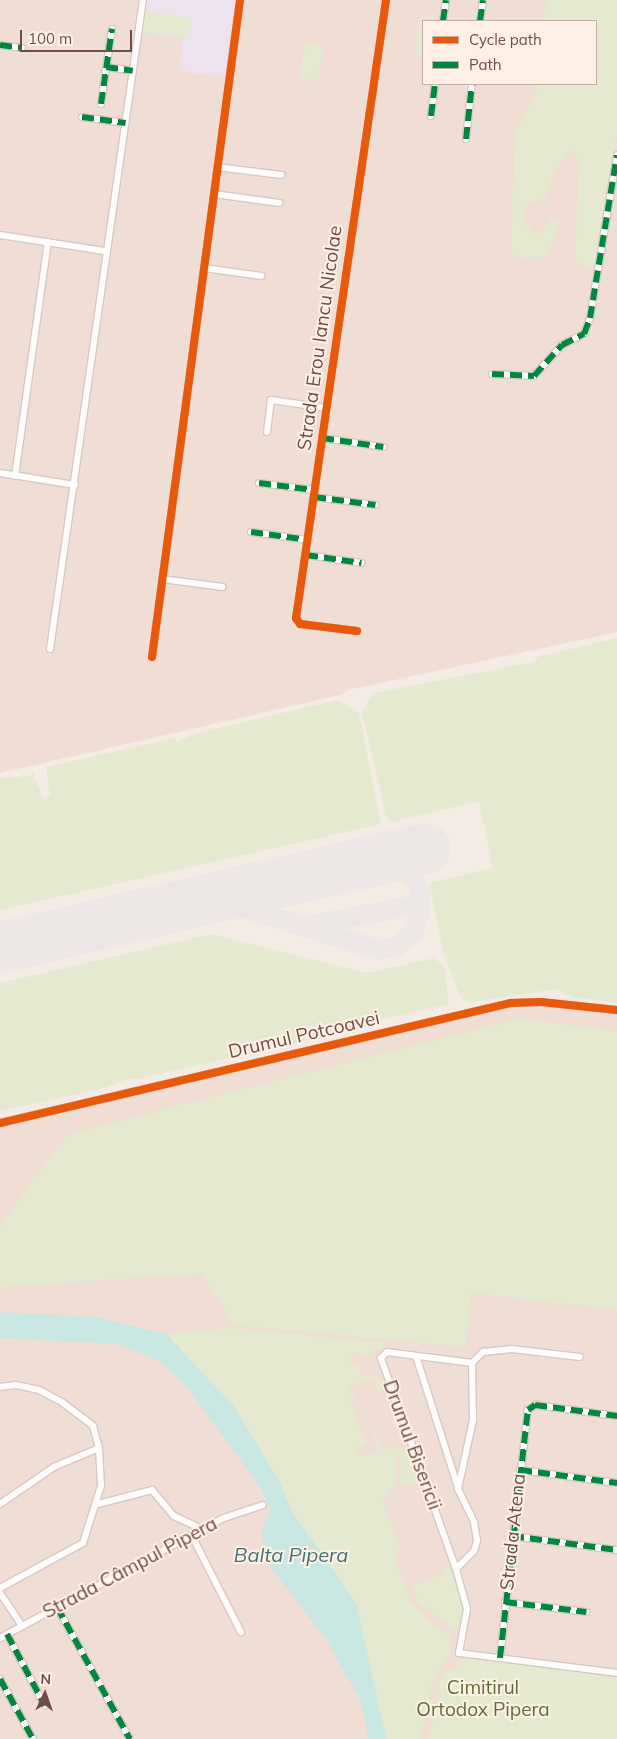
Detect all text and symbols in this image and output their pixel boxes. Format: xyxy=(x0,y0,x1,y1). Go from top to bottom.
scale bar xyxy=(22,20,135,52)
legend xyxy=(422,20,597,85)
text: 100 m xyxy=(28,29,72,48)
text: Cycle path xyxy=(469,30,542,49)
text: Path xyxy=(469,55,501,74)
street label: Strada Erou Iancu Nicolae xyxy=(293,224,347,452)
street label: Drumul Potcoavei xyxy=(226,1007,382,1063)
street label: Drumul Bisericii xyxy=(378,1377,446,1513)
street label: Strada Atena xyxy=(496,1472,530,1592)
street label: Strada Câmpul Pipera xyxy=(39,1512,221,1624)
water label: Balta Pipera xyxy=(234,1542,348,1566)
north arrow xyxy=(20,1669,70,1719)
text: N xyxy=(40,1670,52,1688)
park label: Cimitirul Ortodox Pipera xyxy=(416,1677,550,1721)

